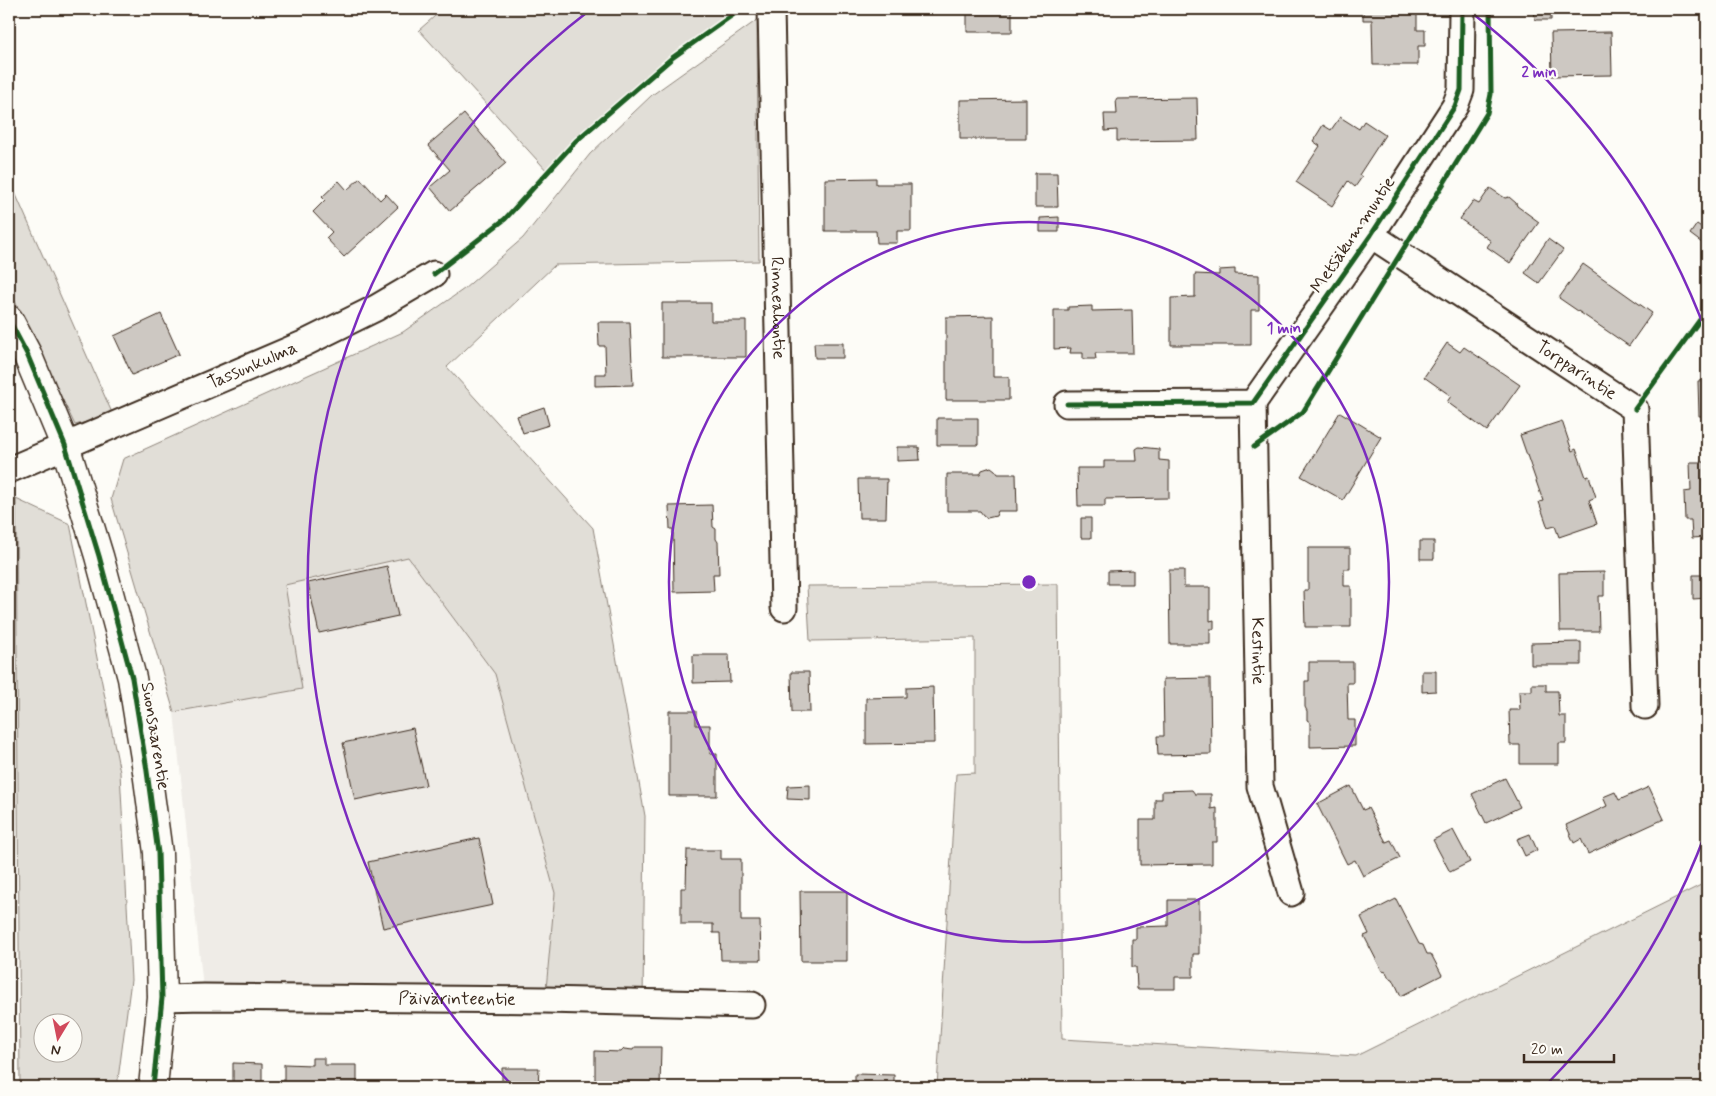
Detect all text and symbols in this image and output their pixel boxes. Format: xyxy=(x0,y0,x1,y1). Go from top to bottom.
text: 2 min xyxy=(1521,63,1557,83)
street label: Metsäkummuntie xyxy=(1305,172,1401,298)
street label: Rinneahontie xyxy=(764,256,791,360)
text: 1 min xyxy=(1267,319,1301,339)
street label: Torpparintie xyxy=(1531,335,1622,406)
street label: Tassunkulma xyxy=(204,336,301,395)
centre of rings xyxy=(1020,573,1038,591)
street label: Kestintie xyxy=(1245,617,1270,685)
street label: Suonsaarentie xyxy=(135,680,175,792)
street label: Päivärinteentie xyxy=(398,987,516,1012)
north arrow xyxy=(32,1014,82,1064)
scale bar xyxy=(1524,1031,1614,1063)
text: N xyxy=(50,1040,62,1059)
text: 20 m xyxy=(1531,1040,1563,1060)

